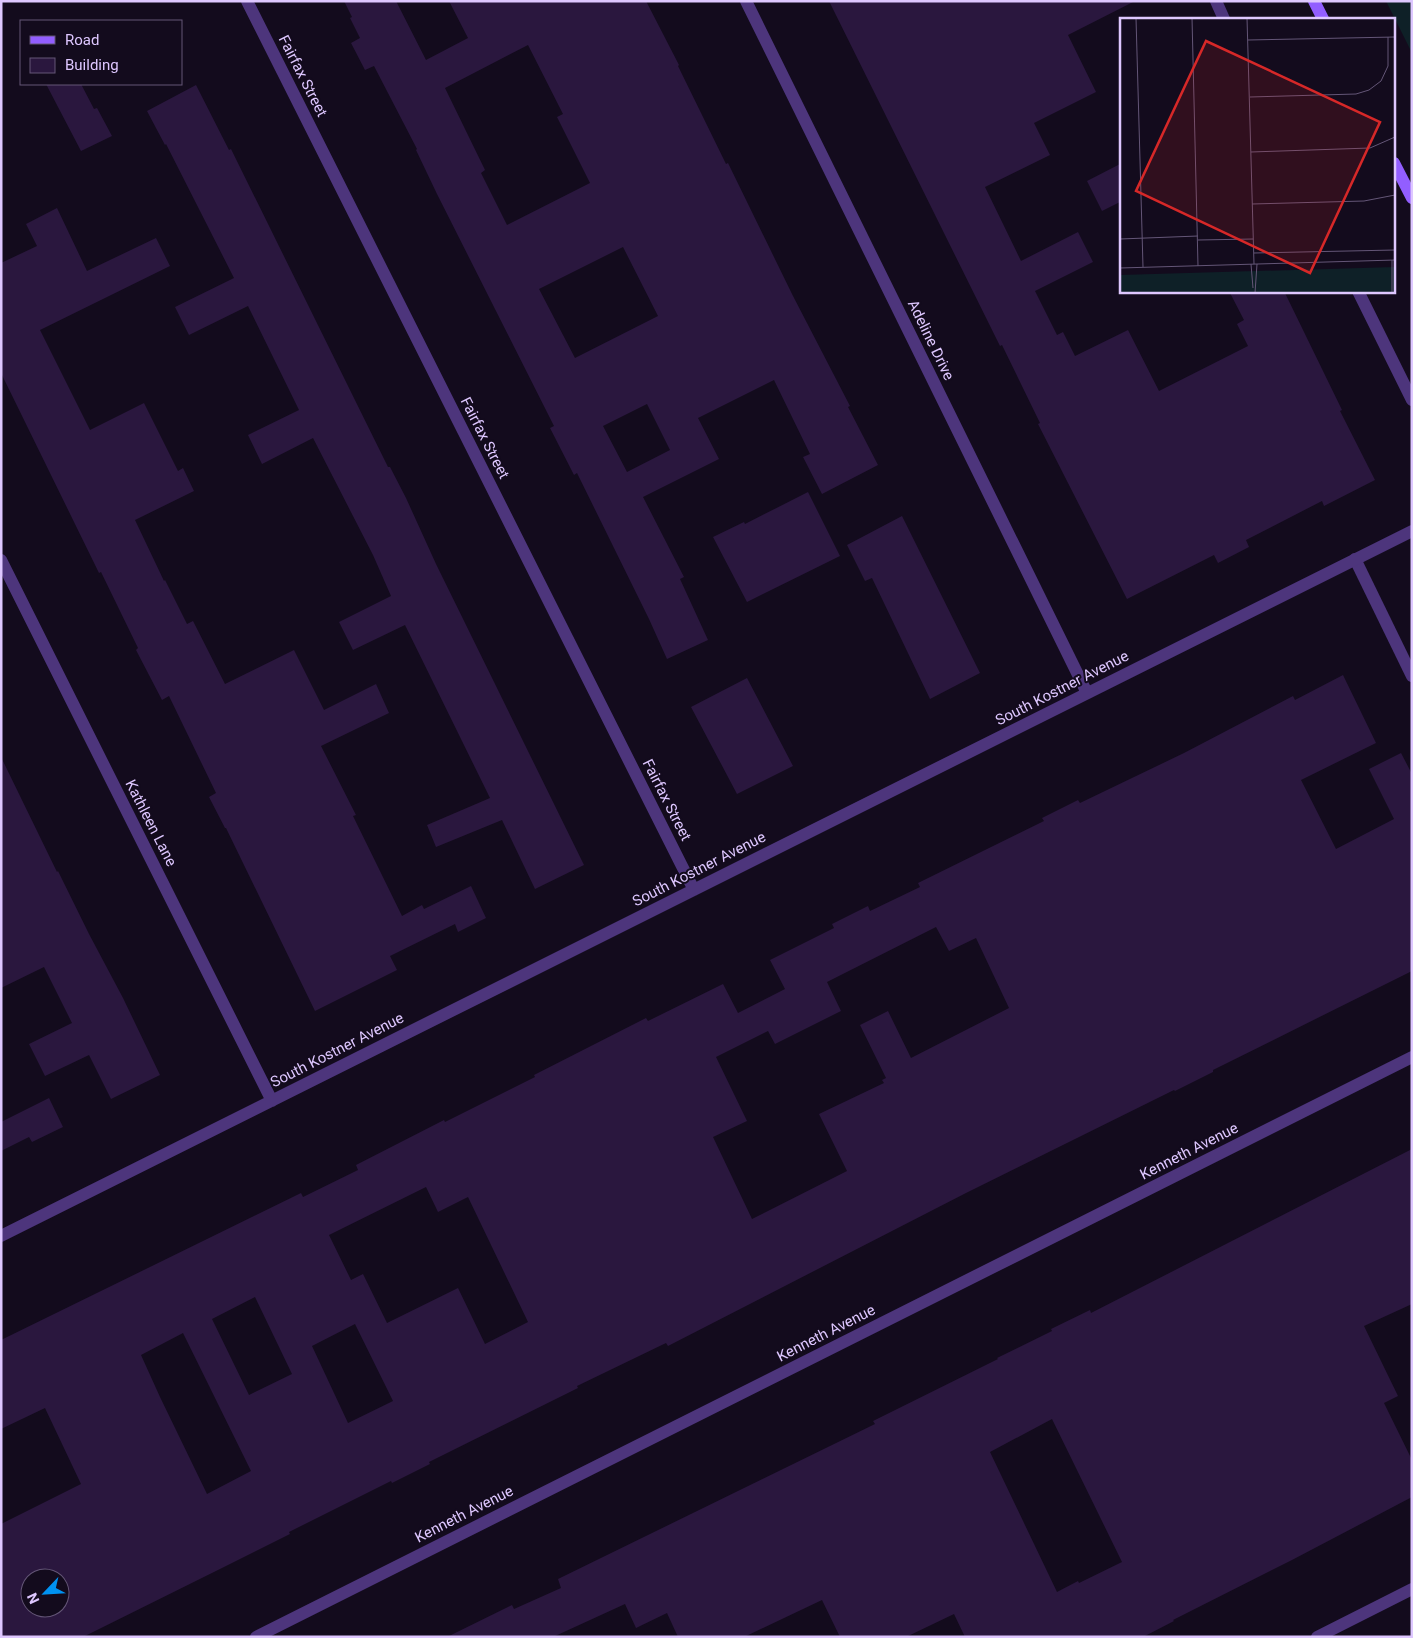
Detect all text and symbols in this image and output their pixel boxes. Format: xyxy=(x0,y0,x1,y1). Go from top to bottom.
inset map xyxy=(1120,18,1396,292)
legend xyxy=(20,20,182,85)
text: Road xyxy=(65,31,99,49)
street label: Fairfax Street xyxy=(275,32,331,120)
text: Building xyxy=(65,56,119,74)
street label: Adeline Drive xyxy=(904,297,958,383)
street label: Fairfax Street xyxy=(457,394,513,482)
street label: South Kostner Avenue xyxy=(992,647,1132,729)
street label: Fairfax Street xyxy=(639,756,695,844)
street label: Kathleen Lane xyxy=(121,777,181,869)
street label: South Kostner Avenue xyxy=(629,828,769,910)
street label: South Kostner Avenue xyxy=(267,1009,407,1091)
street label: Kenneth Avenue xyxy=(1137,1119,1241,1183)
street label: Kenneth Avenue xyxy=(774,1301,878,1365)
street label: Kenneth Avenue xyxy=(412,1482,516,1546)
north arrow xyxy=(20,1568,70,1618)
text: N xyxy=(24,1591,43,1606)

